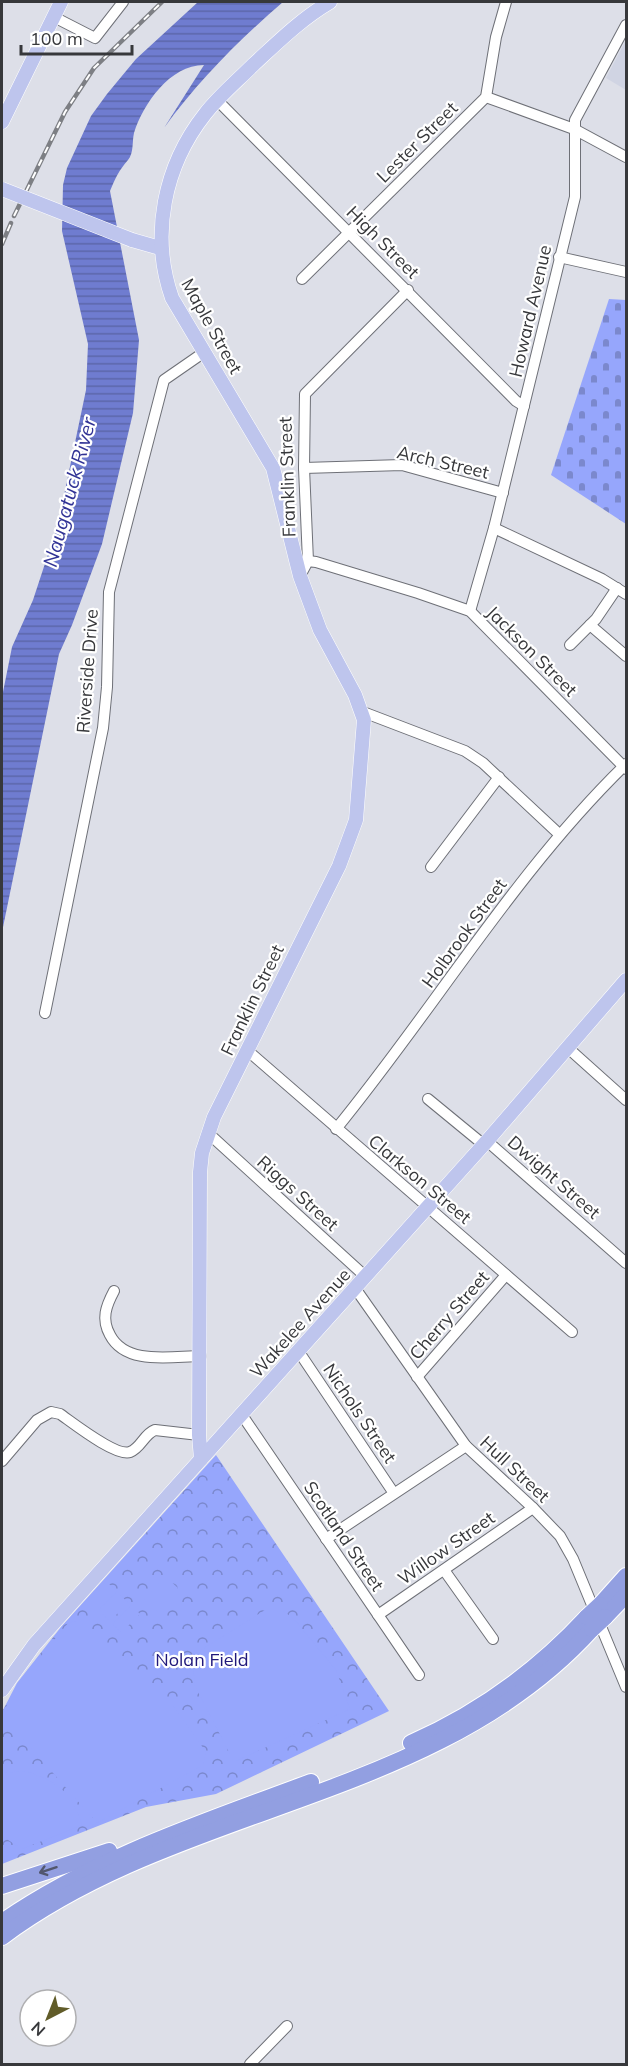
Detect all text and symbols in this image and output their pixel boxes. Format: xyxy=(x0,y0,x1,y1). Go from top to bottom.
scale bar xyxy=(21,18,132,56)
text: 100 m xyxy=(30,27,83,50)
street label: Lester Street xyxy=(372,97,462,187)
street label: High Street xyxy=(342,201,424,283)
street label: Howard Avenue xyxy=(504,243,556,379)
street label: Maple Street xyxy=(176,274,248,378)
water label: Naugatuck River xyxy=(37,414,101,569)
street label: Franklin Street xyxy=(273,416,301,538)
street label: Arch Street xyxy=(395,440,491,484)
street label: Jackson Street xyxy=(482,601,582,701)
street label: Riverside Drive xyxy=(71,608,103,734)
street label: Holbrook Street xyxy=(417,874,511,992)
street label: Franklin Street xyxy=(215,941,289,1059)
street label: Clarkson Street xyxy=(364,1129,476,1229)
street label: Dwight Street xyxy=(503,1130,605,1224)
street label: Riggs Street xyxy=(252,1150,344,1236)
street label: Wakelee Avenue xyxy=(245,1263,355,1383)
street label: Cherry Street xyxy=(404,1266,494,1364)
street label: Nichols Street xyxy=(318,1359,402,1467)
street label: Hull Street xyxy=(475,1431,555,1507)
street label: Scotland Street xyxy=(299,1477,389,1595)
street label: Willow Street xyxy=(393,1506,499,1590)
park label: Nolan Field xyxy=(155,1648,249,1671)
one-way arrow xyxy=(39,1866,58,1877)
north arrow xyxy=(18,1988,78,2048)
text: N xyxy=(27,2018,49,2041)

